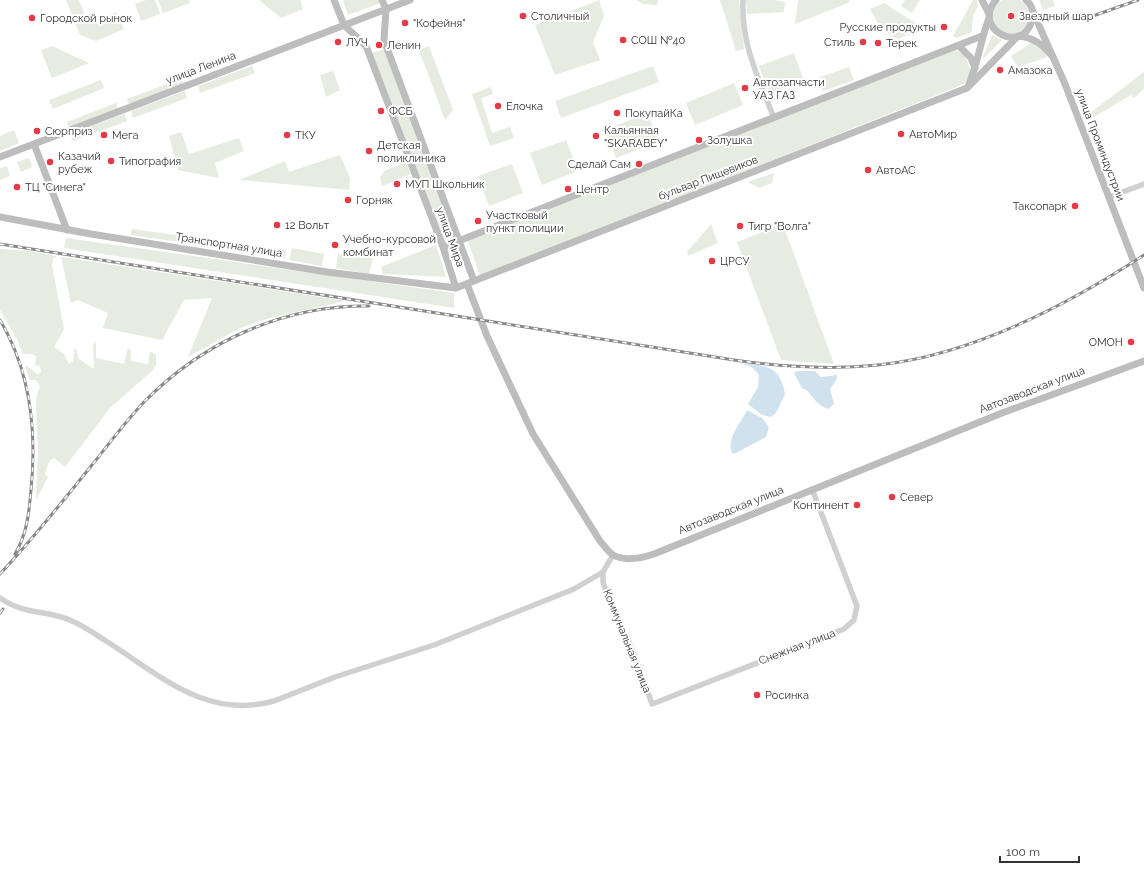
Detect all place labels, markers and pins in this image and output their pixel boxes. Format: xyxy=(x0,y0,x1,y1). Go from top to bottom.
place label: Столичный xyxy=(531,10,589,23)
place label: Звездный шар xyxy=(1019,10,1094,23)
marker: Столичный xyxy=(518,11,528,21)
marker: Звездный шар xyxy=(1006,11,1016,21)
place label: Городской рынок xyxy=(40,12,132,25)
marker: Городской рынок xyxy=(27,13,37,23)
place label: "Кофейня" xyxy=(413,17,465,30)
marker: "Кофейня" xyxy=(400,18,410,28)
place label: Русские продукты xyxy=(840,21,936,34)
marker: Русские продукты xyxy=(939,22,949,32)
place label: СОШ №40 xyxy=(631,34,686,47)
marker: СОШ №40 xyxy=(618,35,628,45)
place label: ЛУЧ xyxy=(346,36,368,49)
place label: Стиль xyxy=(824,36,856,49)
marker: ЛУЧ xyxy=(333,37,343,47)
marker: Стиль xyxy=(858,37,868,47)
place label: Терек xyxy=(886,37,917,50)
marker: Терек xyxy=(873,38,883,48)
place label: Ленин xyxy=(387,39,421,52)
marker: Ленин xyxy=(374,40,384,50)
place label: Амазока xyxy=(1008,64,1052,77)
marker: Амазока xyxy=(995,65,1005,75)
place label: Автозапчасти УАЗ ГАЗ xyxy=(753,76,825,102)
marker: Автозапчасти УАЗ ГАЗ xyxy=(740,83,750,93)
place label: Елочка xyxy=(506,100,543,113)
marker: Елочка xyxy=(493,101,503,111)
place label: ФСБ xyxy=(389,105,413,118)
marker: ФСБ xyxy=(376,106,386,116)
place label: ПокупайКа xyxy=(625,107,683,120)
marker: ПокупайКа xyxy=(612,108,622,118)
place label: Кальянная "SKARABEY" xyxy=(604,124,667,150)
place label: Сюрприз xyxy=(45,125,93,138)
marker: Сюрприз xyxy=(32,126,42,136)
place label: АвтоМир xyxy=(909,128,957,141)
place label: Мега xyxy=(112,129,138,142)
place label: ТКУ xyxy=(295,129,316,142)
marker: АвтоМир xyxy=(896,129,906,139)
marker: Мега xyxy=(99,130,109,140)
marker: ТКУ xyxy=(282,130,292,140)
marker: Кальянная "SKARABEY" xyxy=(591,131,601,141)
place label: Золушка xyxy=(707,134,752,147)
marker: Золушка xyxy=(694,135,704,145)
place label: Детская поликлиника xyxy=(377,139,446,165)
marker: Детская поликлиника xyxy=(364,146,374,156)
place label: Казачий рубеж xyxy=(58,150,101,176)
place label: Типография xyxy=(119,155,181,168)
marker: Типография xyxy=(106,156,116,166)
marker: Казачий рубеж xyxy=(45,157,55,167)
place label: Сделай Сам xyxy=(568,158,631,171)
marker: Сделай Сам xyxy=(634,159,644,169)
place label: АвтоАС xyxy=(876,164,916,177)
marker: АвтоАС xyxy=(863,165,873,175)
place label: МУП Школьник xyxy=(405,178,485,191)
marker: МУП Школьник xyxy=(392,179,402,189)
place label: ТЦ "Синега" xyxy=(25,181,86,194)
marker: ТЦ "Синега" xyxy=(12,182,22,192)
place label: Центр xyxy=(576,183,609,196)
marker: Центр xyxy=(563,184,573,194)
place label: Горняк xyxy=(356,194,393,207)
marker: Горняк xyxy=(343,195,353,205)
place label: Таксопарк xyxy=(1013,200,1067,213)
marker: Таксопарк xyxy=(1070,201,1080,211)
place label: Участковый пункт полиции xyxy=(486,209,563,235)
marker: Участковый пункт полиции xyxy=(473,216,483,226)
place label: 12 Вольт xyxy=(285,219,330,232)
marker: 12 Вольт xyxy=(272,220,282,230)
place label: Тигр "Волга" xyxy=(748,220,811,233)
marker: Тигр "Волга" xyxy=(735,221,745,231)
place label: Учебно-курсовой комбинат xyxy=(343,233,436,259)
marker: Учебно-курсовой комбинат xyxy=(330,240,340,250)
place label: ЦРСУ xyxy=(720,255,749,268)
marker: ЦРСУ xyxy=(707,256,717,266)
place label: ОМОН xyxy=(1089,336,1123,349)
marker: ОМОН xyxy=(1126,337,1136,347)
place label: Север xyxy=(900,491,933,504)
marker: Север xyxy=(887,492,897,502)
place label: Континент xyxy=(793,499,850,512)
marker: Континент xyxy=(852,500,862,510)
place label: Росинка xyxy=(765,689,809,702)
marker: Росинка xyxy=(752,690,762,700)

